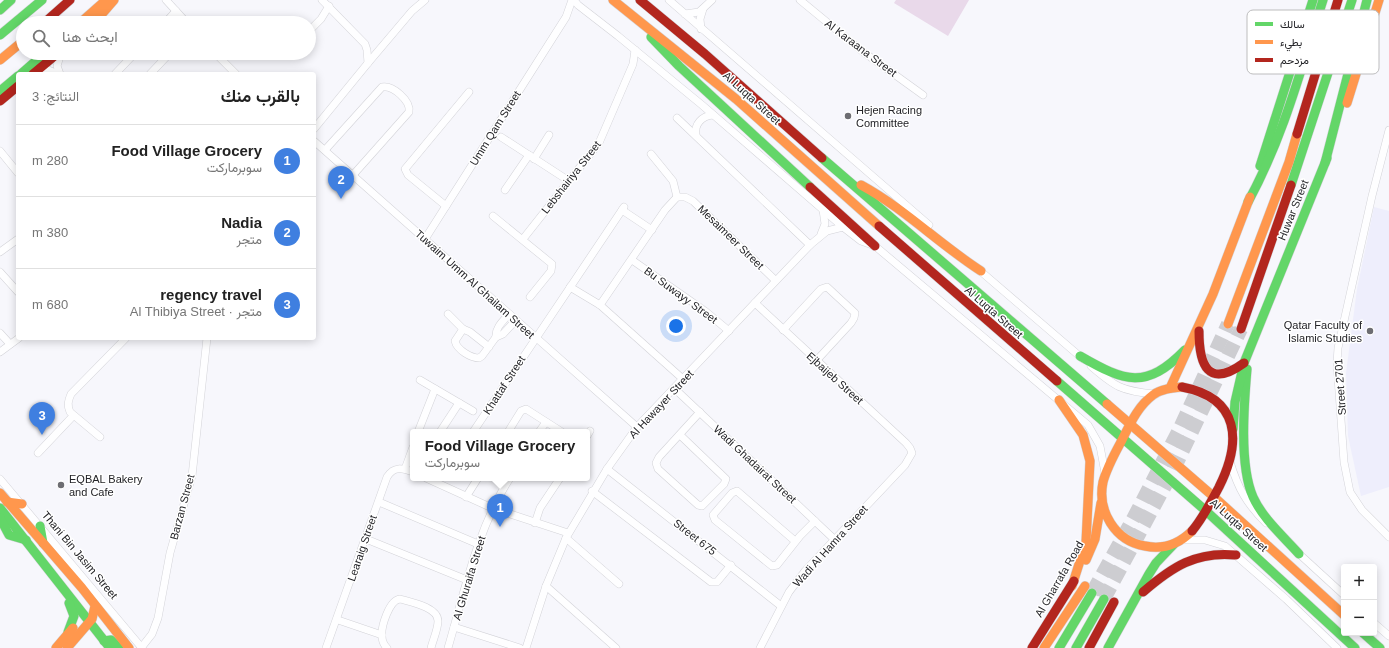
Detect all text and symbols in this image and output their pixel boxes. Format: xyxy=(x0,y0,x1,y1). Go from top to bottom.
legend xyxy=(1247,10,1379,74)
search box xyxy=(16,16,316,60)
street label: Al Karaana Street xyxy=(823,17,899,79)
text: سالك xyxy=(1280,18,1305,30)
icon: search xyxy=(30,27,52,49)
text: ابحث هنا xyxy=(62,28,118,45)
text: بطيء xyxy=(1280,36,1302,52)
text: مزدحم xyxy=(1280,54,1309,68)
street label: Al Luqta Street xyxy=(721,69,783,127)
text: بالقرب منك xyxy=(221,87,300,106)
text: النتائج: 3 xyxy=(32,89,79,104)
street label: Umm Qam Street xyxy=(467,89,523,167)
place label: Hejen Racing Committee xyxy=(856,104,922,129)
marker: Hejen Racing Committee xyxy=(843,111,853,121)
street label: Lebshairiya Street xyxy=(539,138,603,216)
text: Food Village Grocery xyxy=(111,142,262,159)
text: 280 m xyxy=(32,153,68,168)
text: 1 xyxy=(283,153,291,168)
text: سوبرماركت xyxy=(207,160,262,175)
pin: 2 xyxy=(328,166,354,199)
street label: Huwar Street xyxy=(1275,178,1311,242)
street label: Mesaimeer Street xyxy=(696,203,766,271)
text: Nadia xyxy=(221,214,262,231)
text: 380 m xyxy=(32,225,68,240)
text: 2 xyxy=(283,225,291,240)
street label: Tuwaim Umm Al Ghailam Street xyxy=(413,227,537,341)
text: متجر xyxy=(237,232,262,247)
street label: Bu Suwayy Street xyxy=(642,264,720,326)
street label: Al Luqta Street xyxy=(963,284,1025,340)
text: regency travel xyxy=(160,286,262,303)
text: 680 m xyxy=(32,297,68,312)
text: 3 xyxy=(283,297,291,312)
text: متجر · Al Thibiya Street xyxy=(130,304,262,319)
your location xyxy=(666,316,686,336)
place label: Qatar Faculty of Islamic Studies xyxy=(1284,319,1363,344)
marker: Qatar Faculty of Islamic Studies xyxy=(1365,326,1375,336)
street label: Ejbaijeb Street xyxy=(804,350,866,406)
street label: Khattaf Street xyxy=(481,354,527,416)
street label: Street 2701 xyxy=(1332,358,1348,416)
street label: Al Hawayer Street xyxy=(626,367,696,441)
pin: 3 xyxy=(29,402,55,435)
street label: Wadi Ghadairat Street xyxy=(711,423,799,505)
popup xyxy=(410,429,590,481)
text: Food Village Grocery xyxy=(425,437,575,454)
text: سوبرماركت xyxy=(425,455,480,470)
place label: EQBAL Bakery and Cafe xyxy=(69,473,143,498)
street label: Barzan Street xyxy=(167,473,197,541)
marker: EQBAL Bakery and Cafe xyxy=(56,480,66,490)
pin: 1 xyxy=(487,494,513,527)
street label: Al Luqta Street xyxy=(1208,496,1270,554)
street label: Wadi Al Hamra Street xyxy=(790,503,870,589)
street label: Thani Bin Jasim Street xyxy=(40,509,120,601)
street label: Learaig Street xyxy=(345,513,379,583)
street label: Street 675 xyxy=(671,517,719,557)
street label: Al Ghuraifa Street xyxy=(450,534,488,622)
street label: Al Gharrafa Road xyxy=(1032,539,1086,619)
map controls xyxy=(1341,564,1377,636)
button: + xyxy=(1341,564,1377,600)
button: − xyxy=(1341,600,1377,636)

